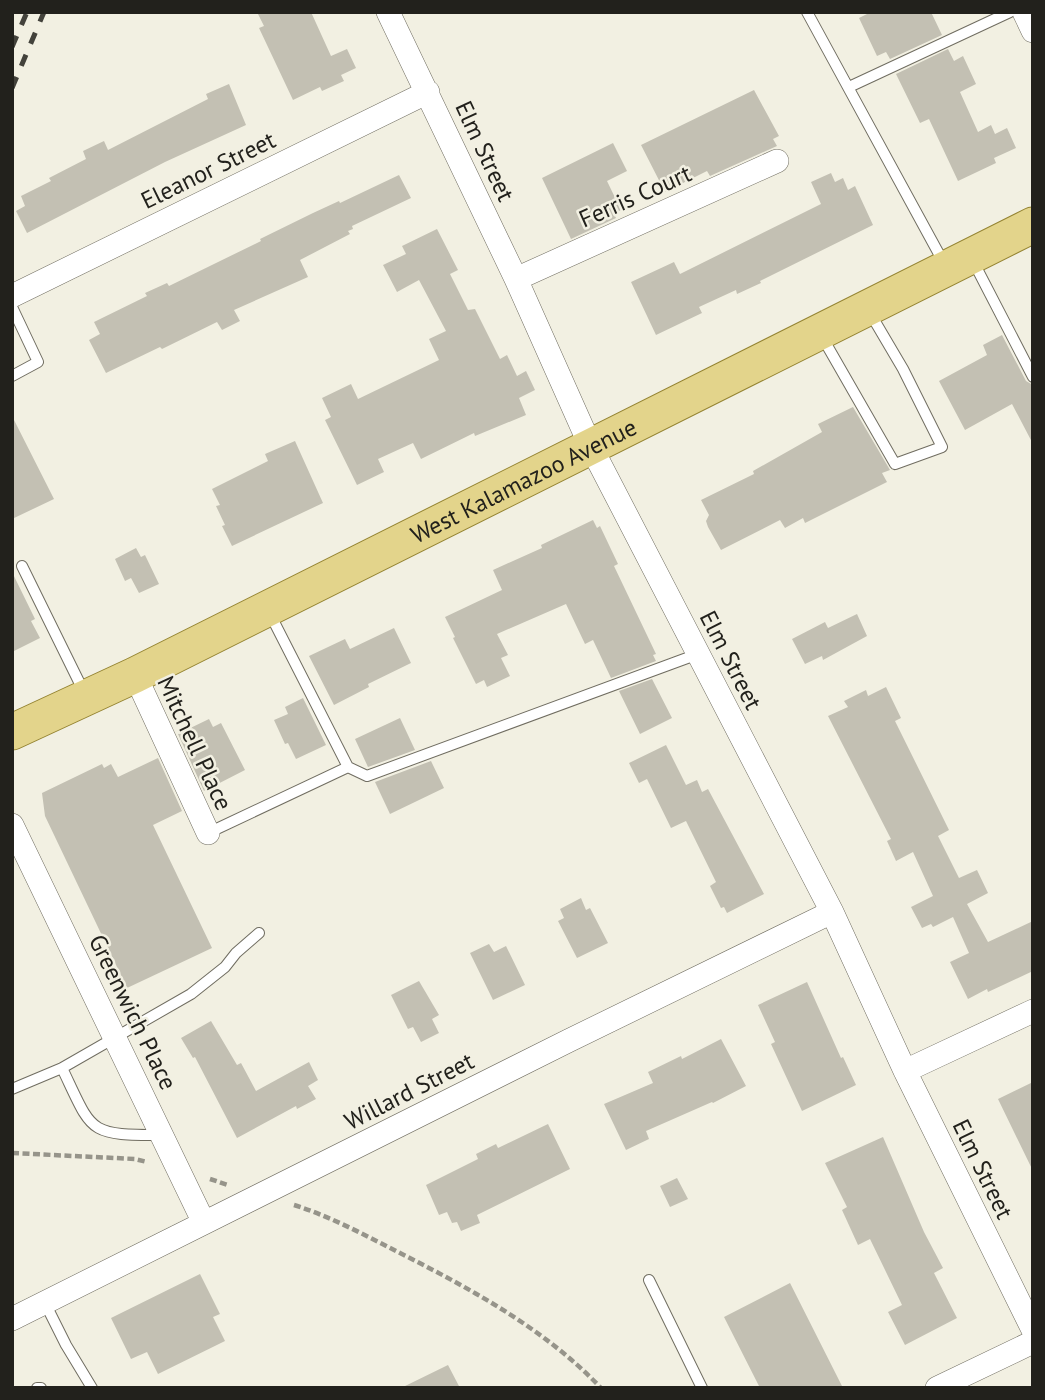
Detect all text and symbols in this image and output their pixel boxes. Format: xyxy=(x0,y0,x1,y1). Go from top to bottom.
street label: Elm Street xyxy=(448,96,522,206)
street label: Eleanor Street xyxy=(136,124,280,216)
street label: Ferris Court xyxy=(574,158,696,234)
street label: West Kalamazoo Avenue xyxy=(405,411,642,550)
street label: Elm Street xyxy=(693,605,769,715)
street label: Mitchell Place xyxy=(150,671,240,815)
street label: Greenwich Place xyxy=(82,929,184,1095)
street label: Willard Street xyxy=(339,1045,479,1137)
street label: Elm Street xyxy=(946,1114,1020,1224)

